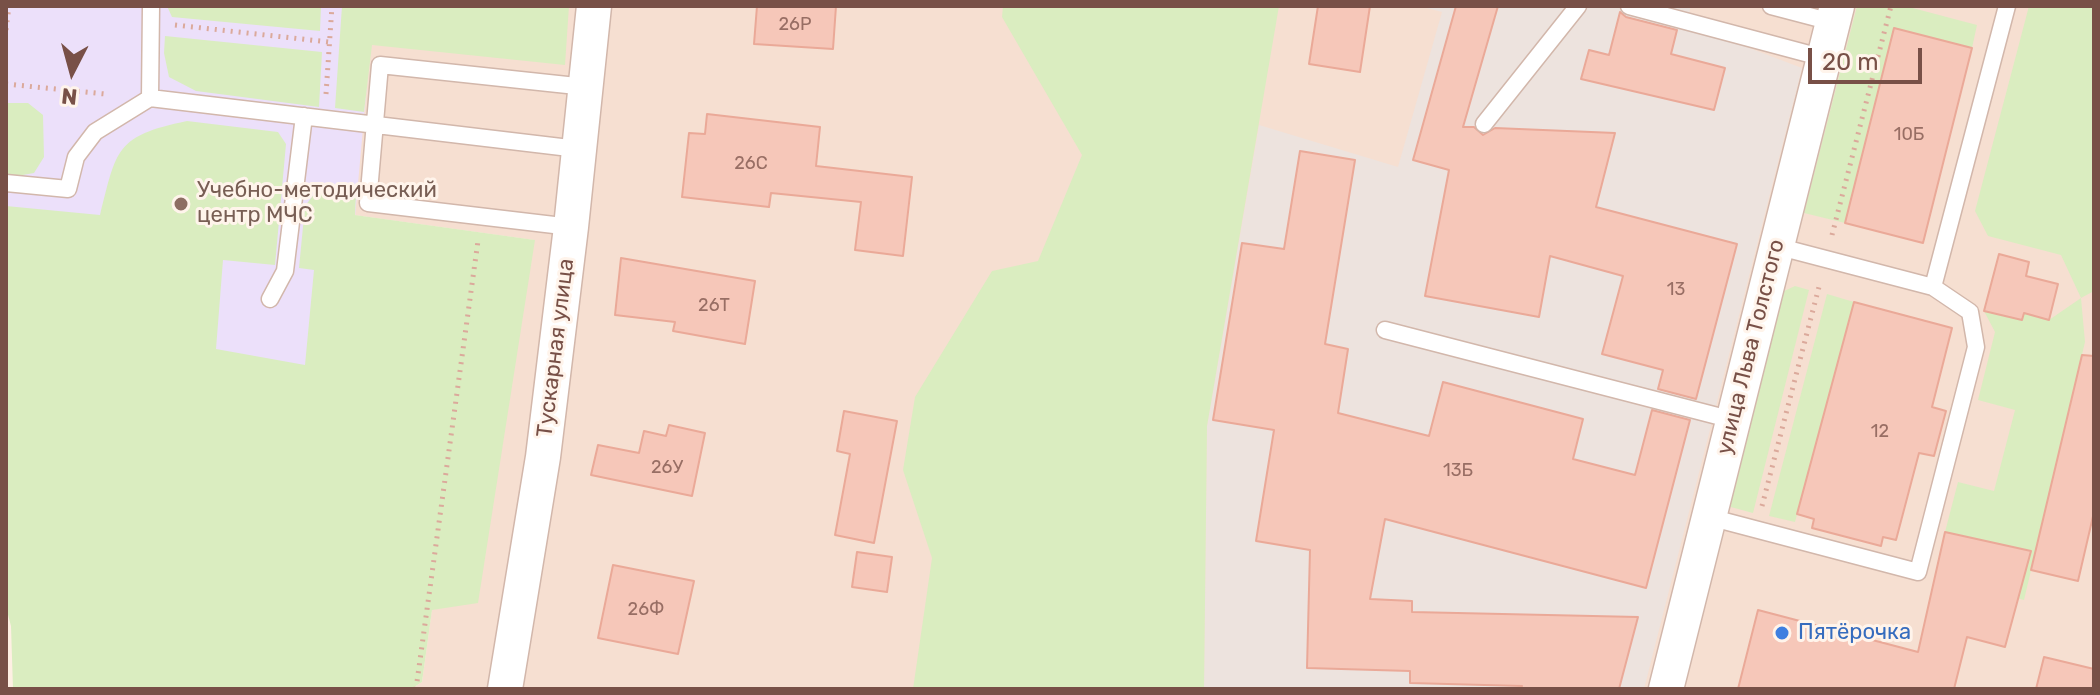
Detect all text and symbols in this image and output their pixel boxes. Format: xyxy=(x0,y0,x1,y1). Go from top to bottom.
house number: 26Р xyxy=(779,14,811,36)
north arrow xyxy=(32,32,112,112)
scale bar xyxy=(1812,32,1926,82)
text: 20 m xyxy=(1822,48,1879,76)
text: N xyxy=(60,82,79,111)
house number: 10Б xyxy=(1894,124,1924,146)
house number: 26С xyxy=(734,153,768,175)
place label: Учебно-методический центр МЧС xyxy=(197,178,437,230)
marker: Учебно-методический центр МЧС xyxy=(172,195,190,213)
street label: улица Льва Толстого xyxy=(1711,237,1791,457)
street label: Тускарная улица xyxy=(532,257,580,439)
house number: 13 xyxy=(1667,279,1685,301)
house number: 26Т xyxy=(698,295,730,317)
house number: 12 xyxy=(1871,421,1889,443)
house number: 26У xyxy=(651,457,683,479)
house number: 13Б xyxy=(1443,460,1473,482)
house number: 26Ф xyxy=(628,599,664,621)
place label: Пятёрочка xyxy=(1798,620,1911,646)
marker: Пятёрочка xyxy=(1773,624,1791,642)

